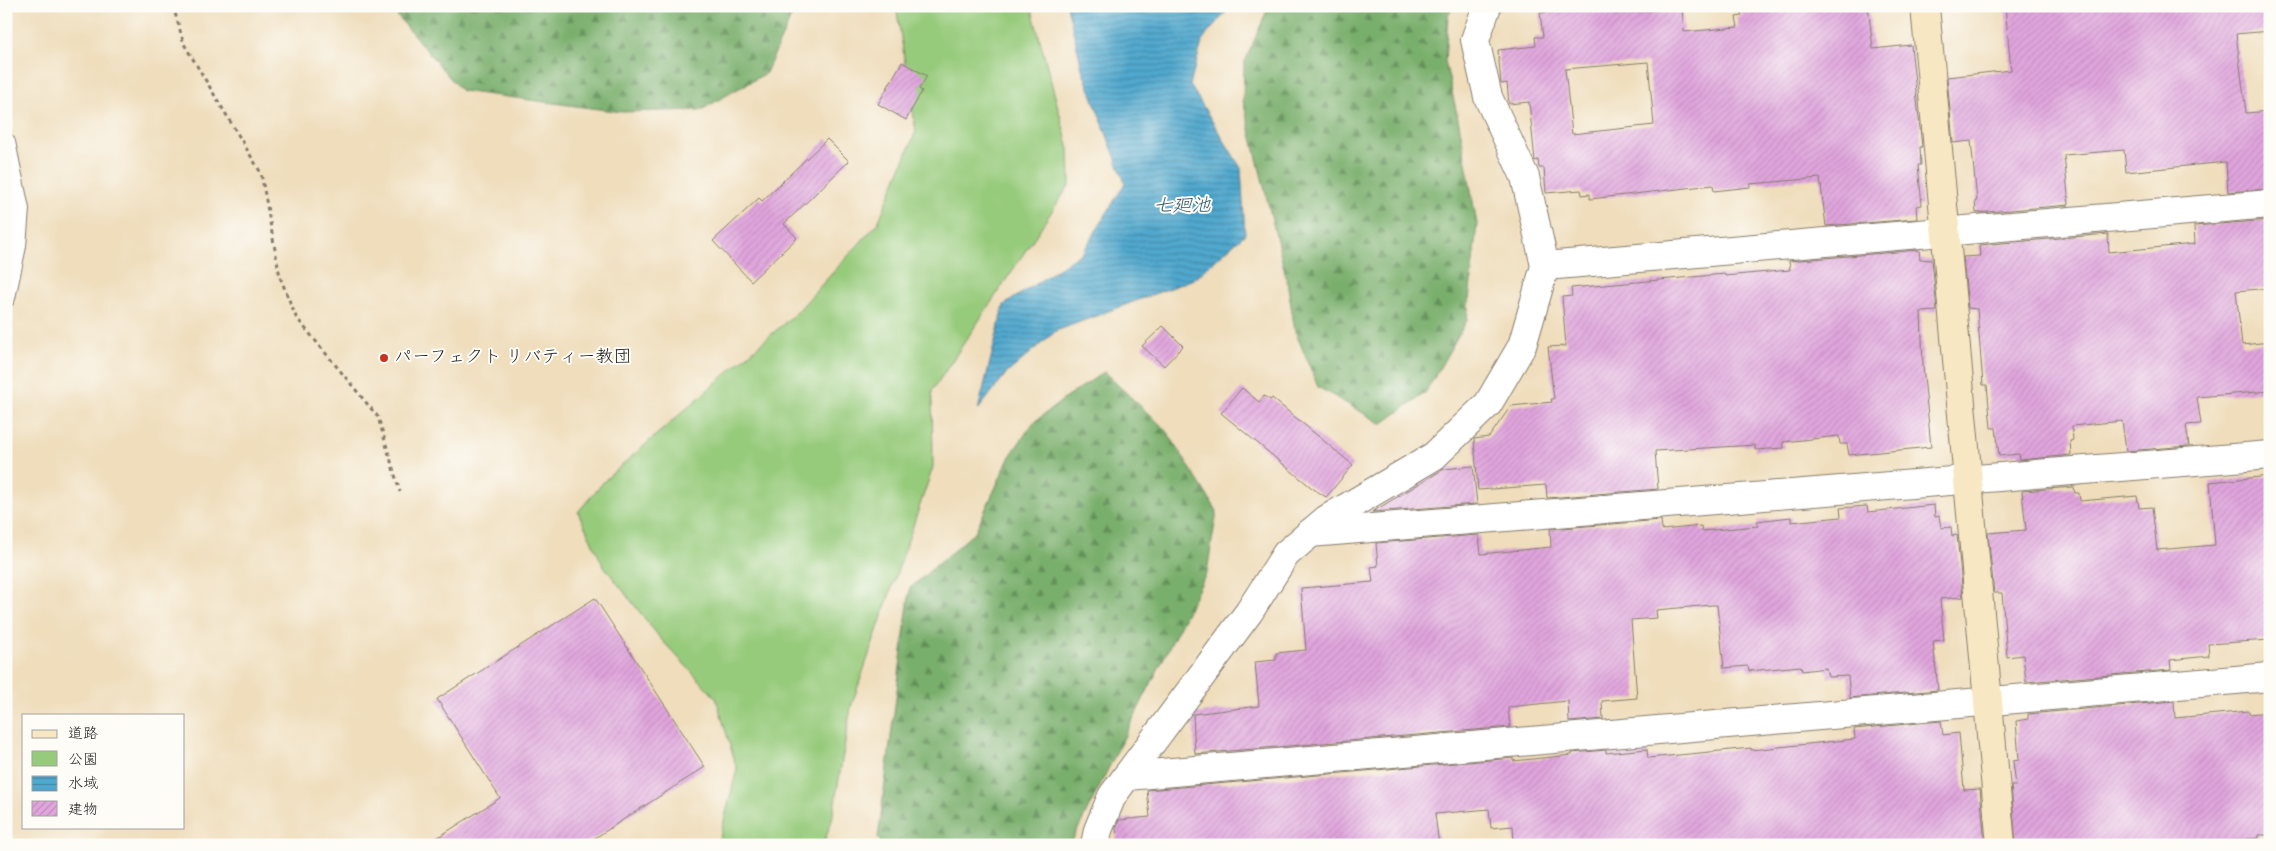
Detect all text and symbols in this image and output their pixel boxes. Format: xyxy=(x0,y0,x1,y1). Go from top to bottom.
water label: 七廻池 xyxy=(1153,194,1211,221)
place label: パーフェクト リバティー教団 xyxy=(394,346,631,371)
marker: パーフェクト リバティー教団 xyxy=(378,352,390,364)
legend xyxy=(22,714,185,828)
text: 道路 xyxy=(68,724,98,746)
text: 公園 xyxy=(68,750,98,772)
text: 水域 xyxy=(68,774,98,796)
text: 建物 xyxy=(68,800,98,822)

